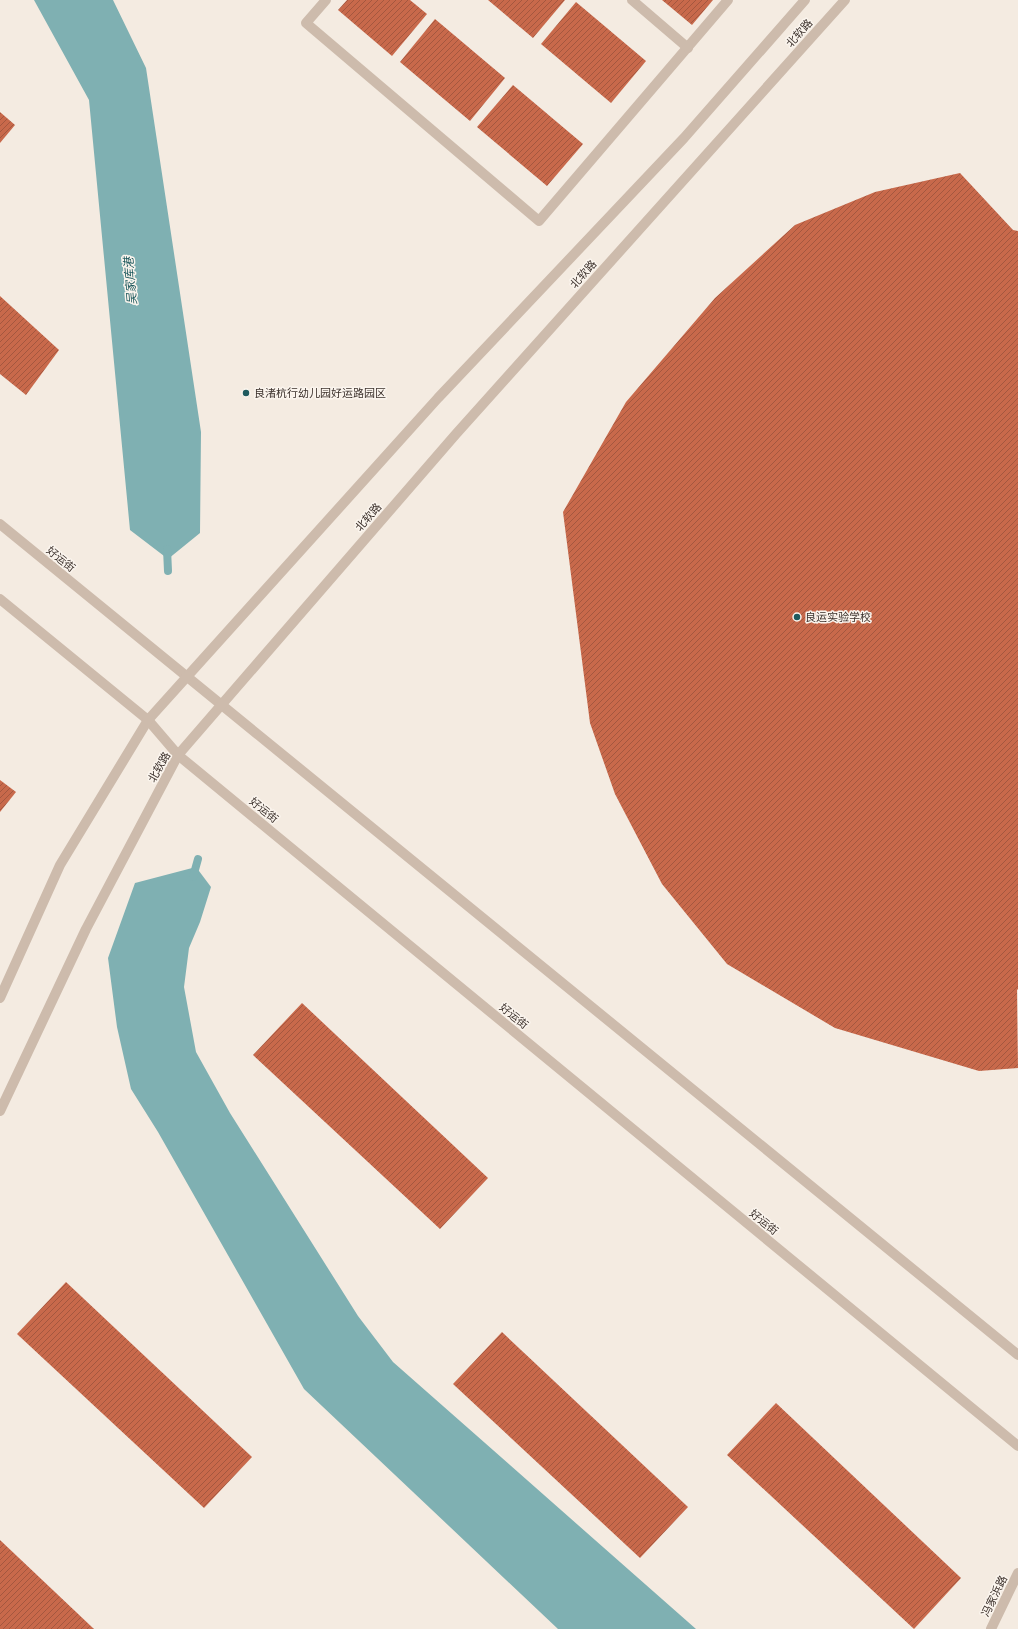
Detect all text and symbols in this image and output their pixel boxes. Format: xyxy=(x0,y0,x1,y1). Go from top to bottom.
street label: 北软路 xyxy=(783,16,815,50)
water label: 吴家库港 xyxy=(120,254,140,306)
street label: 北软路 xyxy=(567,257,599,291)
place label: 良渚杭行幼儿园好运路园区 xyxy=(254,386,386,400)
marker: 良渚杭行幼儿园好运路园区 xyxy=(241,388,251,398)
street label: 北软路 xyxy=(352,500,384,534)
street label: 好运街 xyxy=(44,543,78,575)
place label: 良运实验学校 xyxy=(805,610,871,624)
marker: 良运实验学校 xyxy=(792,612,802,622)
street label: 北软路 xyxy=(145,749,173,785)
street label: 好运街 xyxy=(247,794,281,826)
street label: 好运街 xyxy=(497,1000,531,1032)
street label: 好运街 xyxy=(747,1206,781,1238)
street label: 冯家浜路 xyxy=(978,1573,1010,1619)

